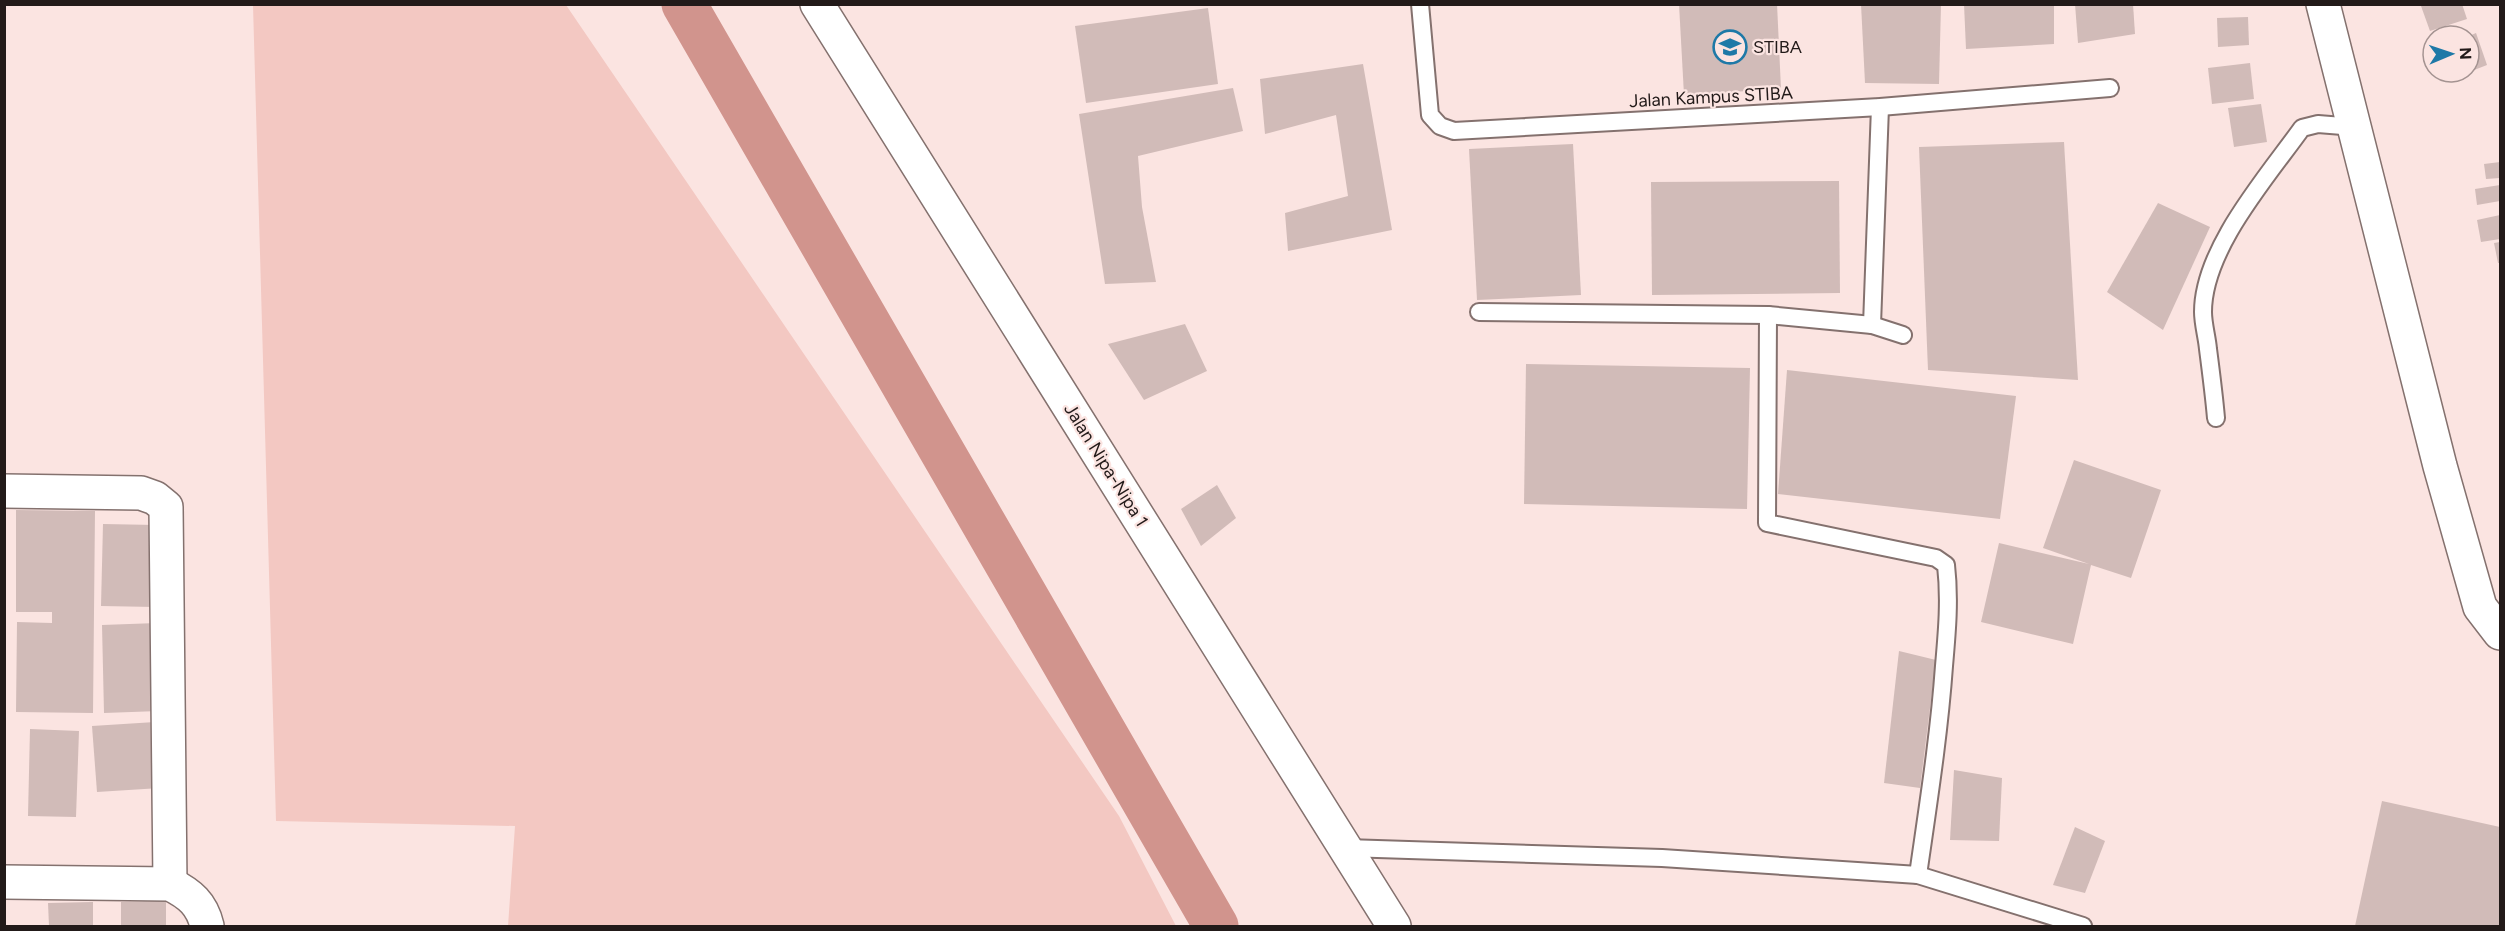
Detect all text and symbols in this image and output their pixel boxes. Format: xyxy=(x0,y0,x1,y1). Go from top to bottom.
north arrow xyxy=(2421,24,2481,84)
school or university icon: STIBA xyxy=(1712,29,1748,65)
place label: STIBA xyxy=(1753,36,1802,58)
text: N xyxy=(2456,47,2475,60)
street label: Jalan Kampus STIBA xyxy=(1629,82,1793,112)
street label: Jalan Nipa-Nipa 1 xyxy=(1059,399,1153,531)

